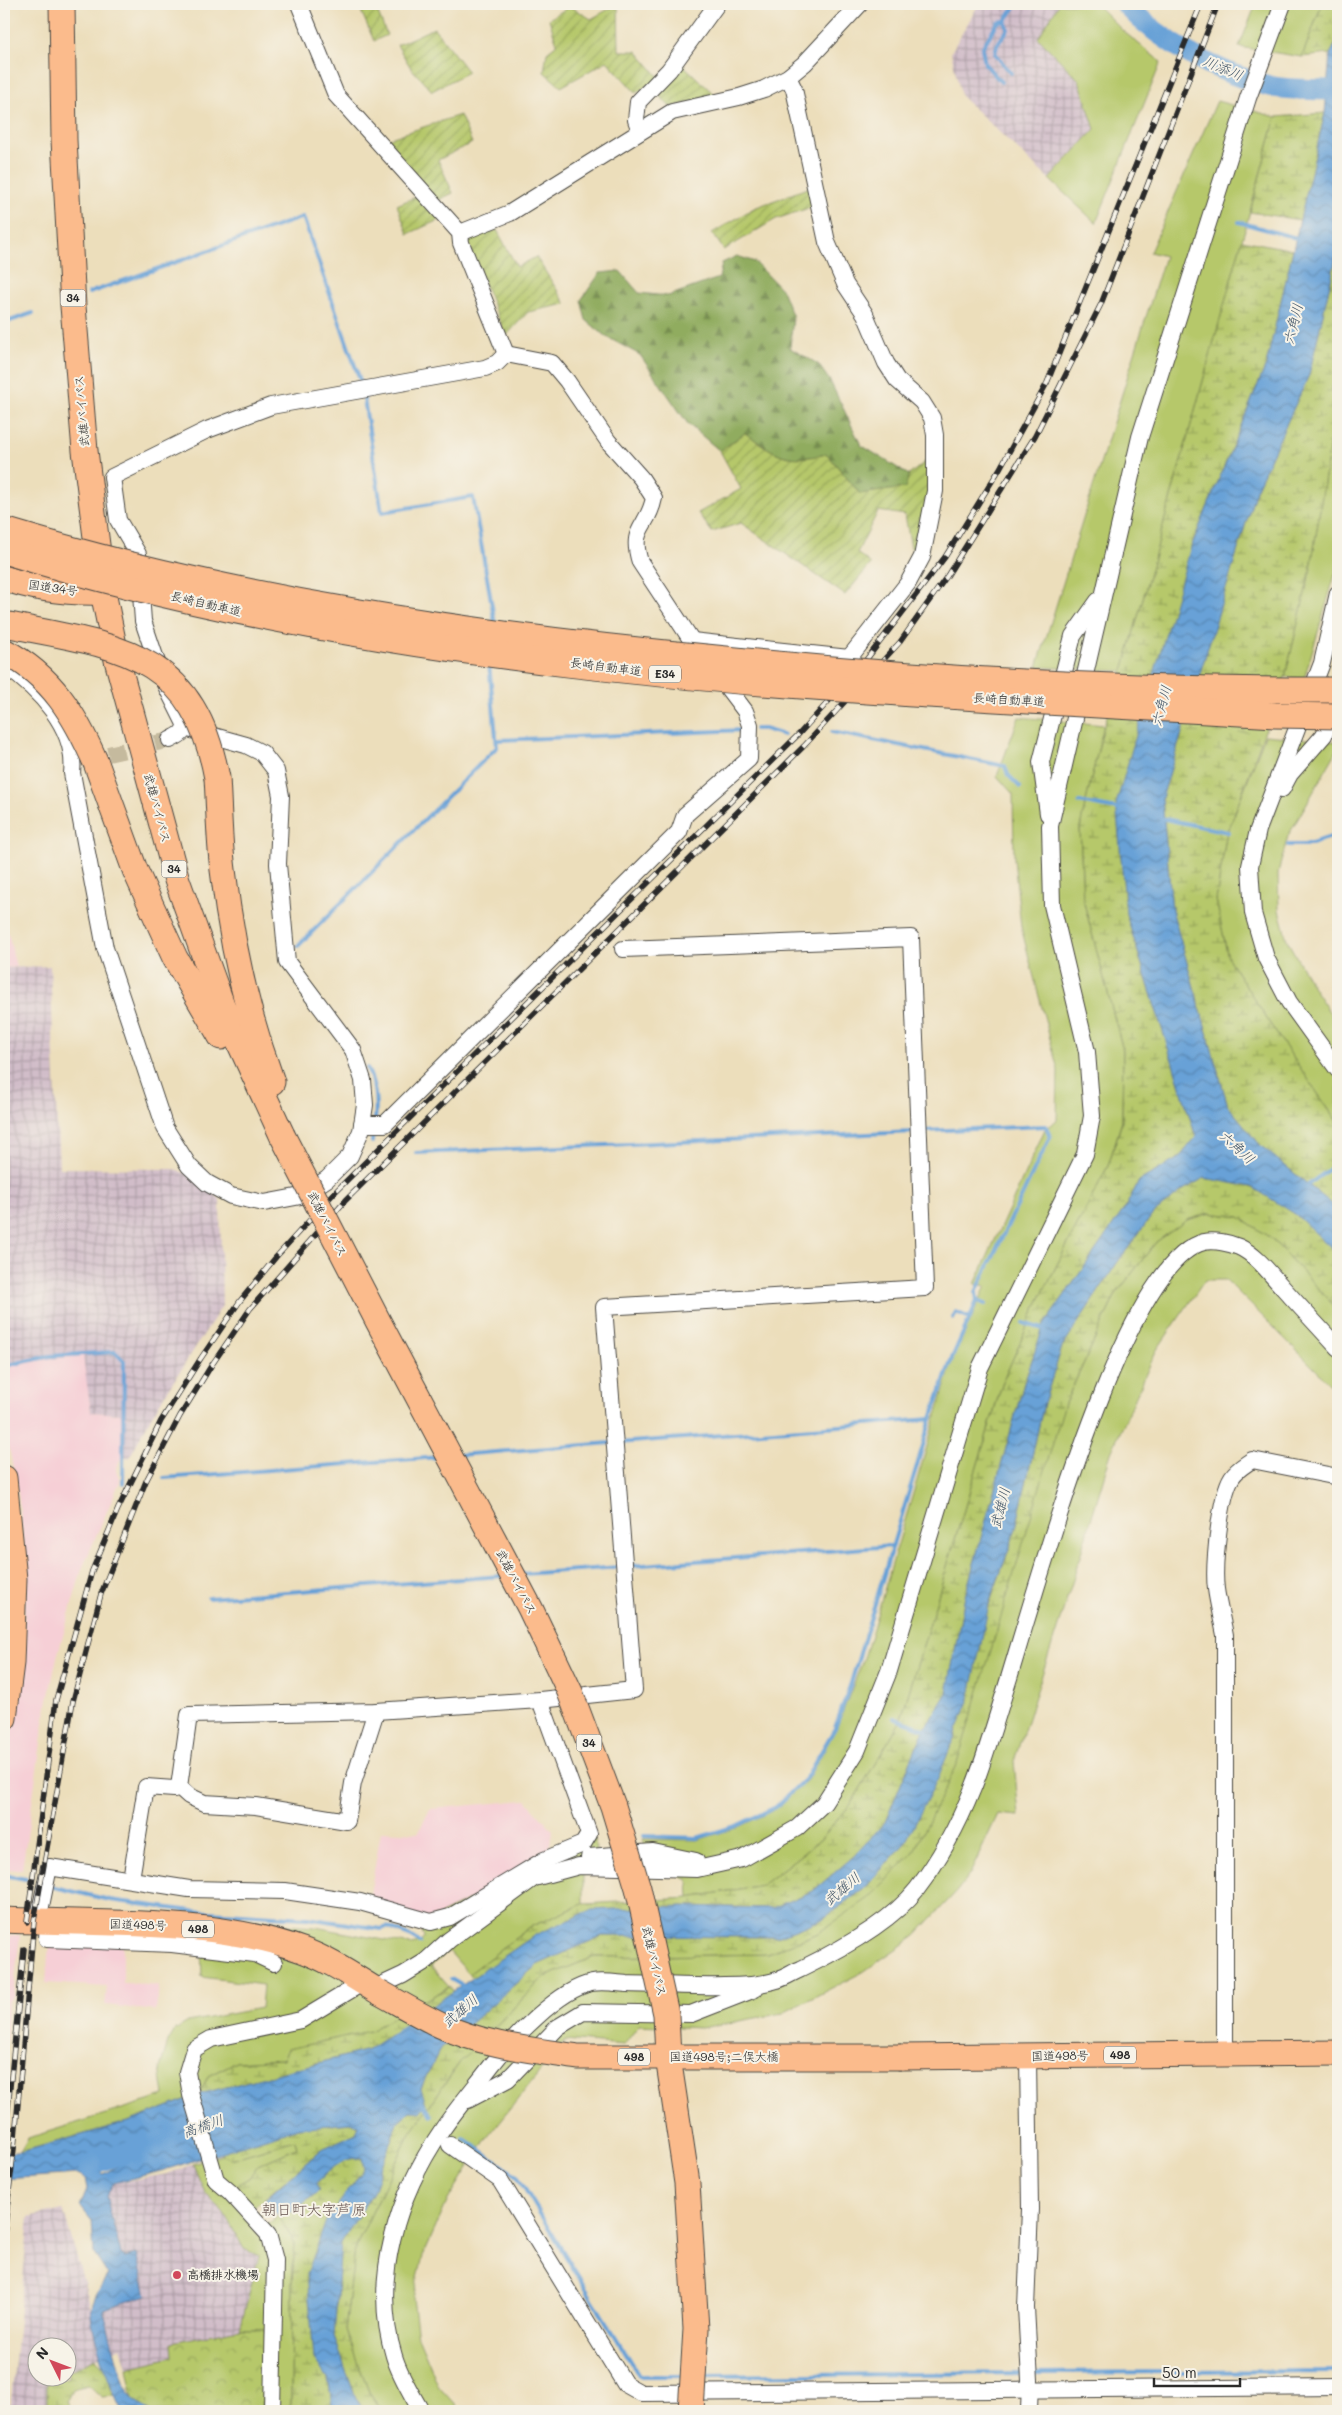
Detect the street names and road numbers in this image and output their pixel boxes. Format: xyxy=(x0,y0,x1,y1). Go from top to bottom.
road number: 34 xyxy=(60,290,86,306)
street label: 武雄バイパス xyxy=(70,375,92,448)
street label: 国道34号 xyxy=(27,576,79,598)
street label: 長崎自動車道 xyxy=(169,587,243,619)
street label: 長崎自動車道 xyxy=(569,654,643,678)
road number: E34 xyxy=(649,666,681,682)
street label: 長崎自動車道 xyxy=(973,689,1045,709)
street label: 武雄バイパス xyxy=(141,771,175,844)
road number: 34 xyxy=(162,861,186,878)
street label: 武雄バイパス xyxy=(304,1188,351,1259)
street label: 武雄バイパス xyxy=(493,1546,541,1617)
road number: 34 xyxy=(576,1735,602,1752)
street label: 国道498号 xyxy=(109,1915,167,1933)
road number: 498 xyxy=(182,1920,214,1938)
street label: 武雄バイパス xyxy=(639,1924,671,1998)
road number: 498 xyxy=(1104,2046,1136,2064)
street label: 国道498号 xyxy=(1031,2047,1089,2063)
road number: 498 xyxy=(618,2048,650,2066)
street label: 国道498号;二俣大橋 xyxy=(669,2048,779,2064)

